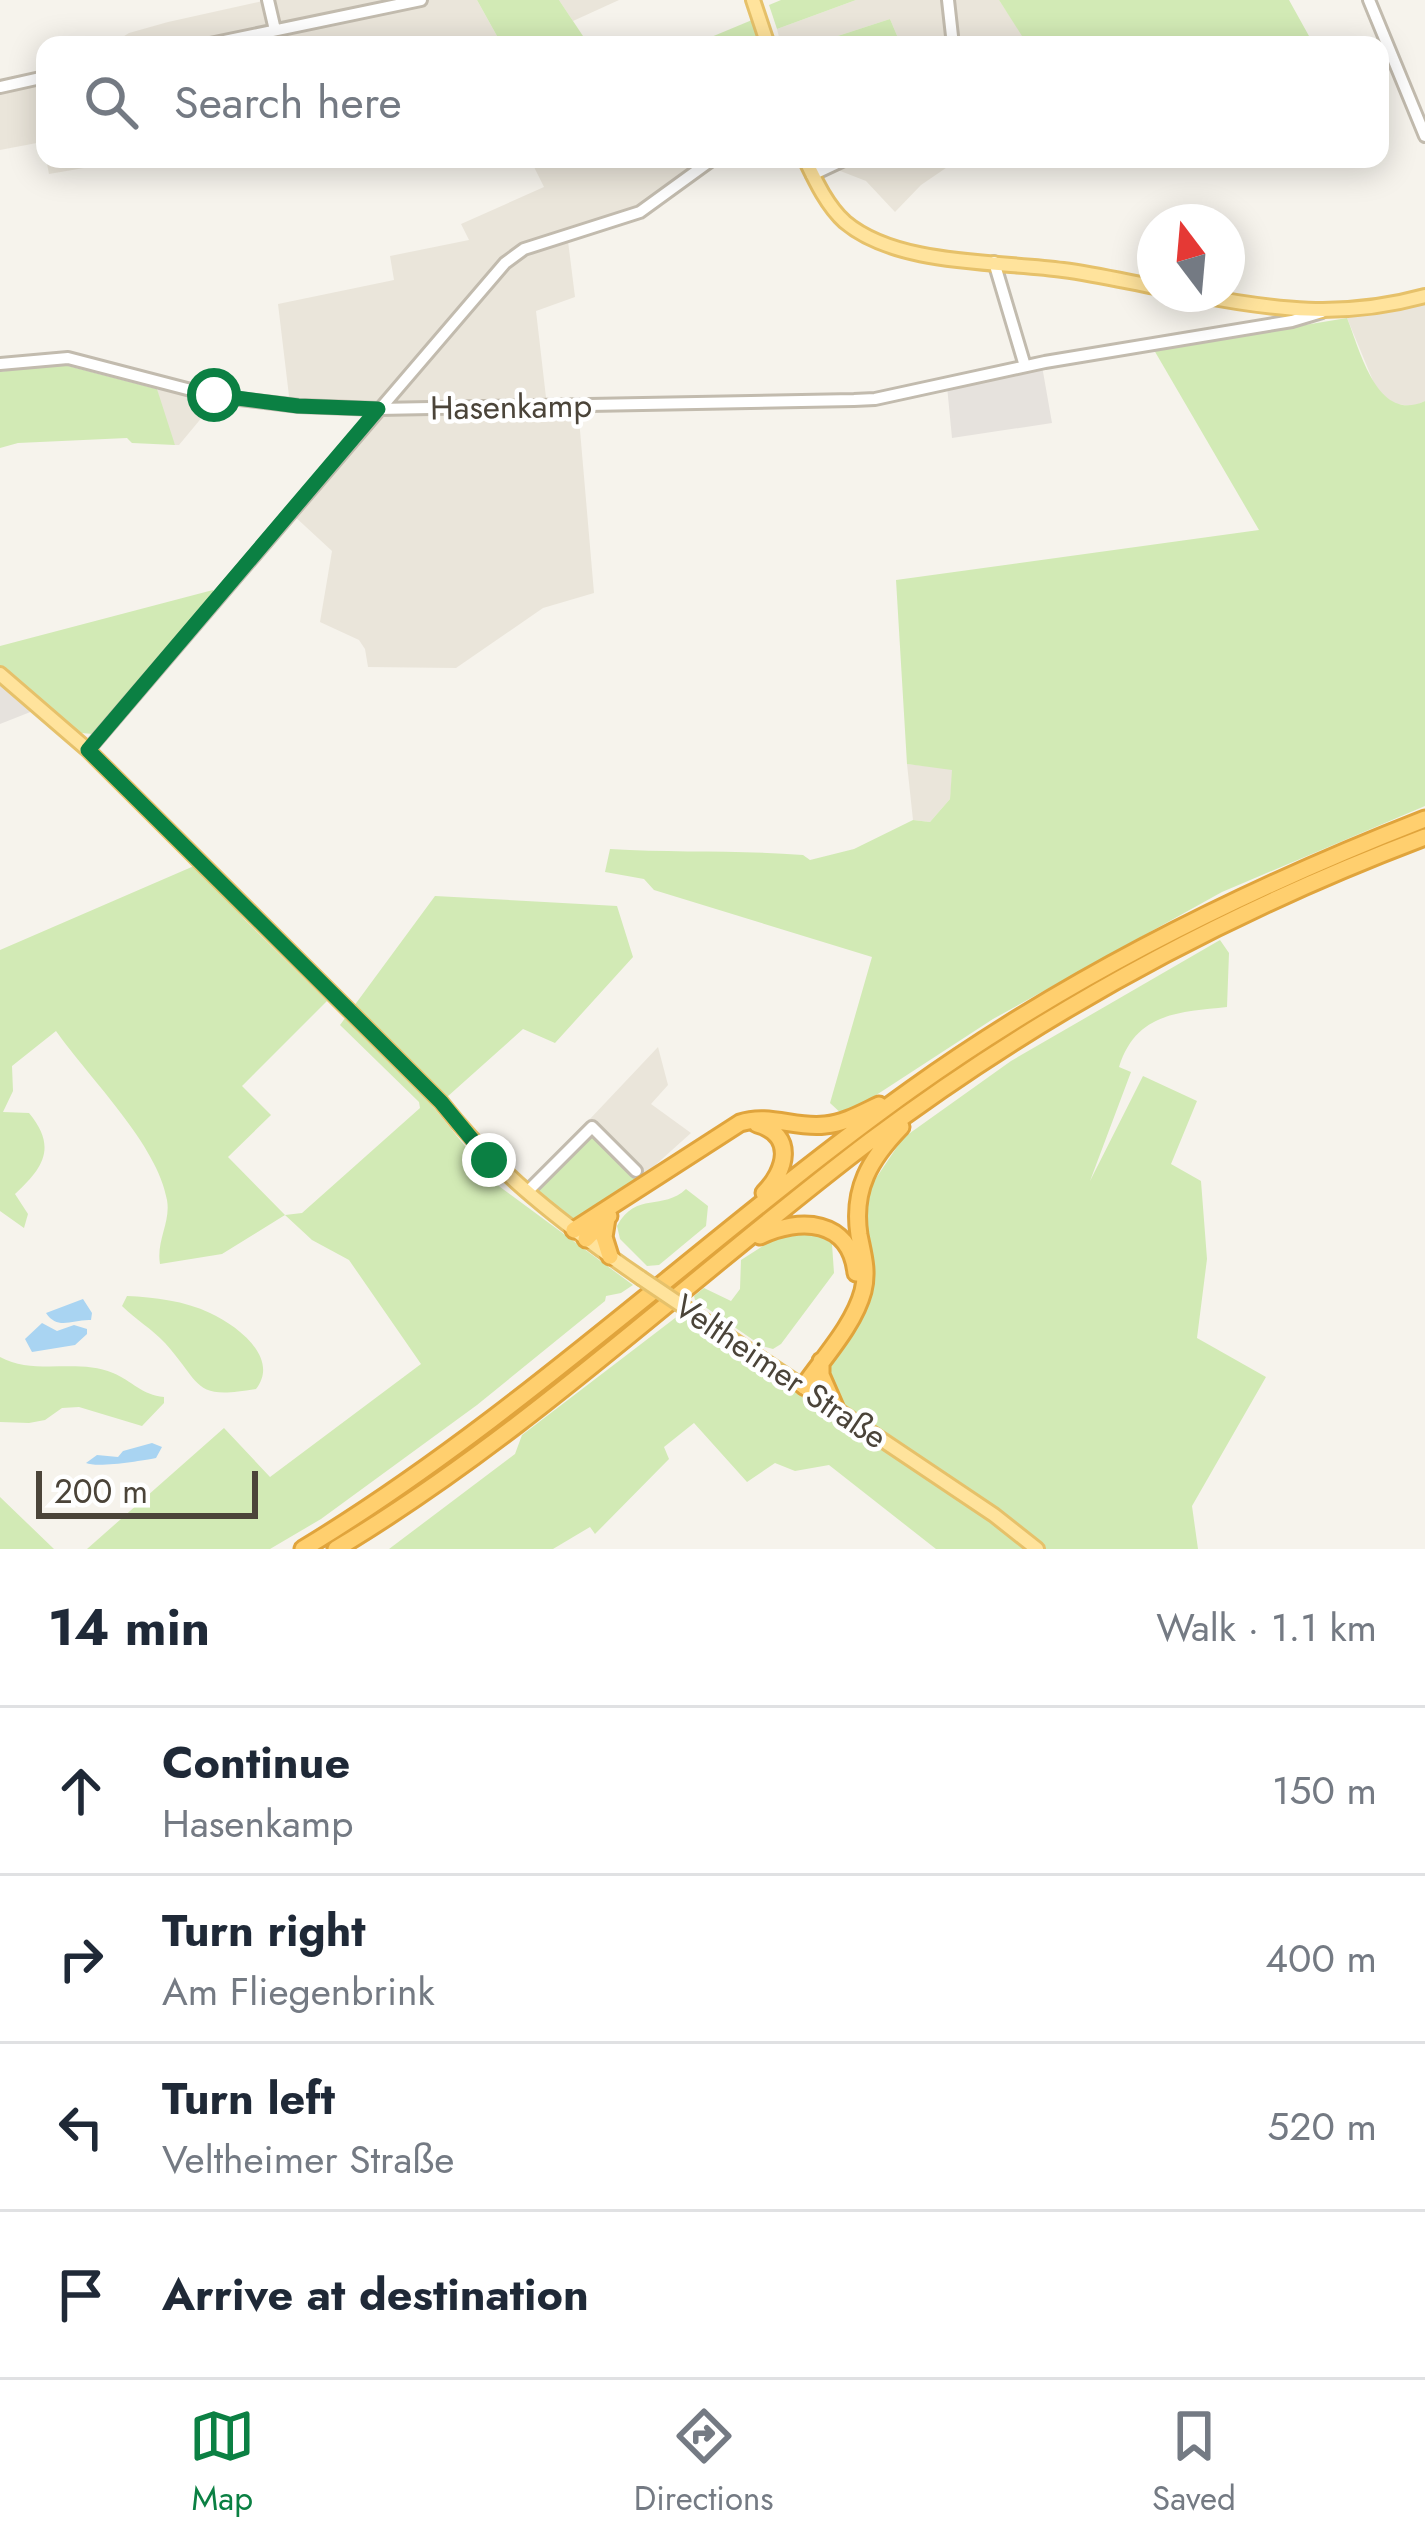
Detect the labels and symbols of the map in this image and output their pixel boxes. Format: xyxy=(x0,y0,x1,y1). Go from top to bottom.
north arrow xyxy=(1137,204,1245,312)
route start xyxy=(187,368,241,422)
street label: Hasenkamp xyxy=(430,382,592,431)
route end xyxy=(462,1133,516,1187)
street label: Veltheimer Straße xyxy=(665,1283,896,1460)
scale bar xyxy=(36,1465,258,1518)

